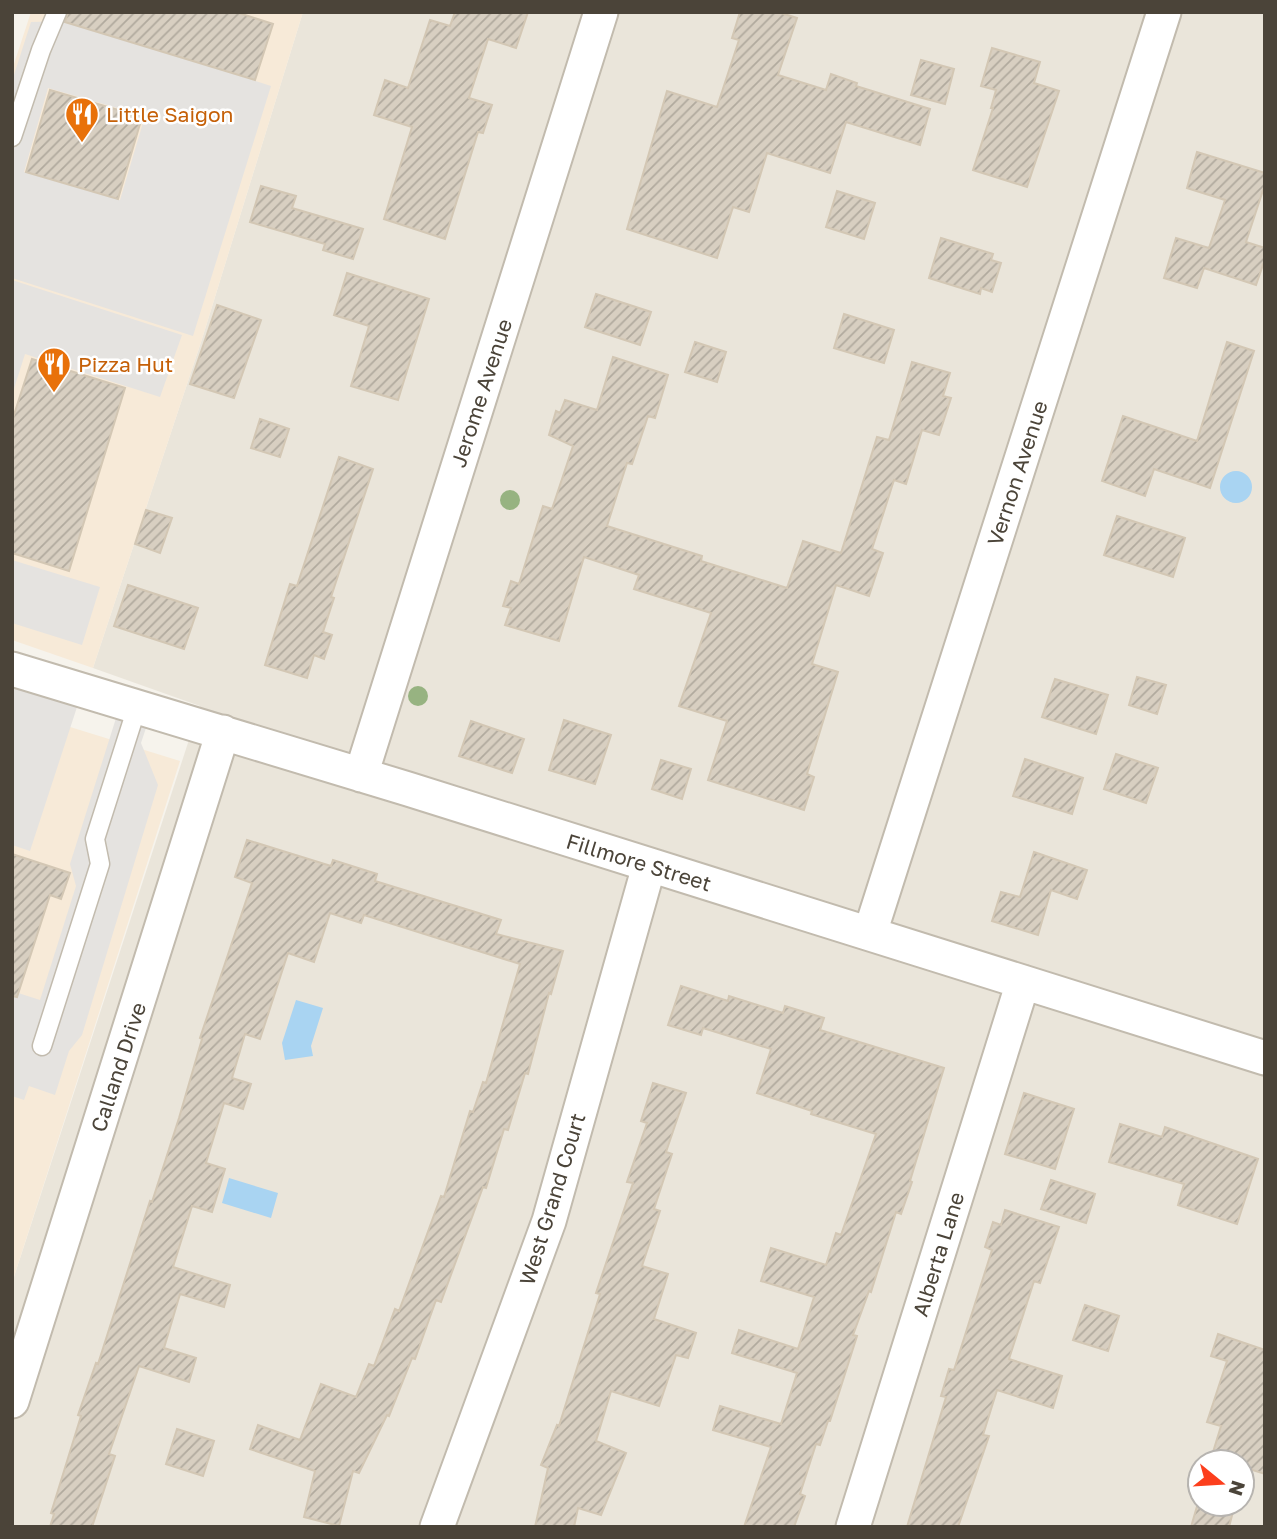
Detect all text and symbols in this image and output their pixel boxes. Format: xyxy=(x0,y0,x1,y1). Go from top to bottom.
restaurant icon: Little Saigon xyxy=(63,95,101,144)
place label: Little Saigon xyxy=(106,101,234,127)
street label: Jerome Avenue xyxy=(445,315,517,471)
restaurant icon: Pizza Hut xyxy=(35,345,73,394)
place label: Pizza Hut xyxy=(78,351,173,377)
street label: Vernon Avenue xyxy=(981,397,1053,549)
street label: Fillmore Street xyxy=(563,828,715,896)
street label: Calland Drive xyxy=(85,999,151,1135)
street label: West Grand Court xyxy=(513,1110,591,1288)
street label: Alberta Lane xyxy=(907,1189,969,1319)
north arrow xyxy=(1186,1448,1256,1518)
text: N xyxy=(1224,1478,1251,1499)

